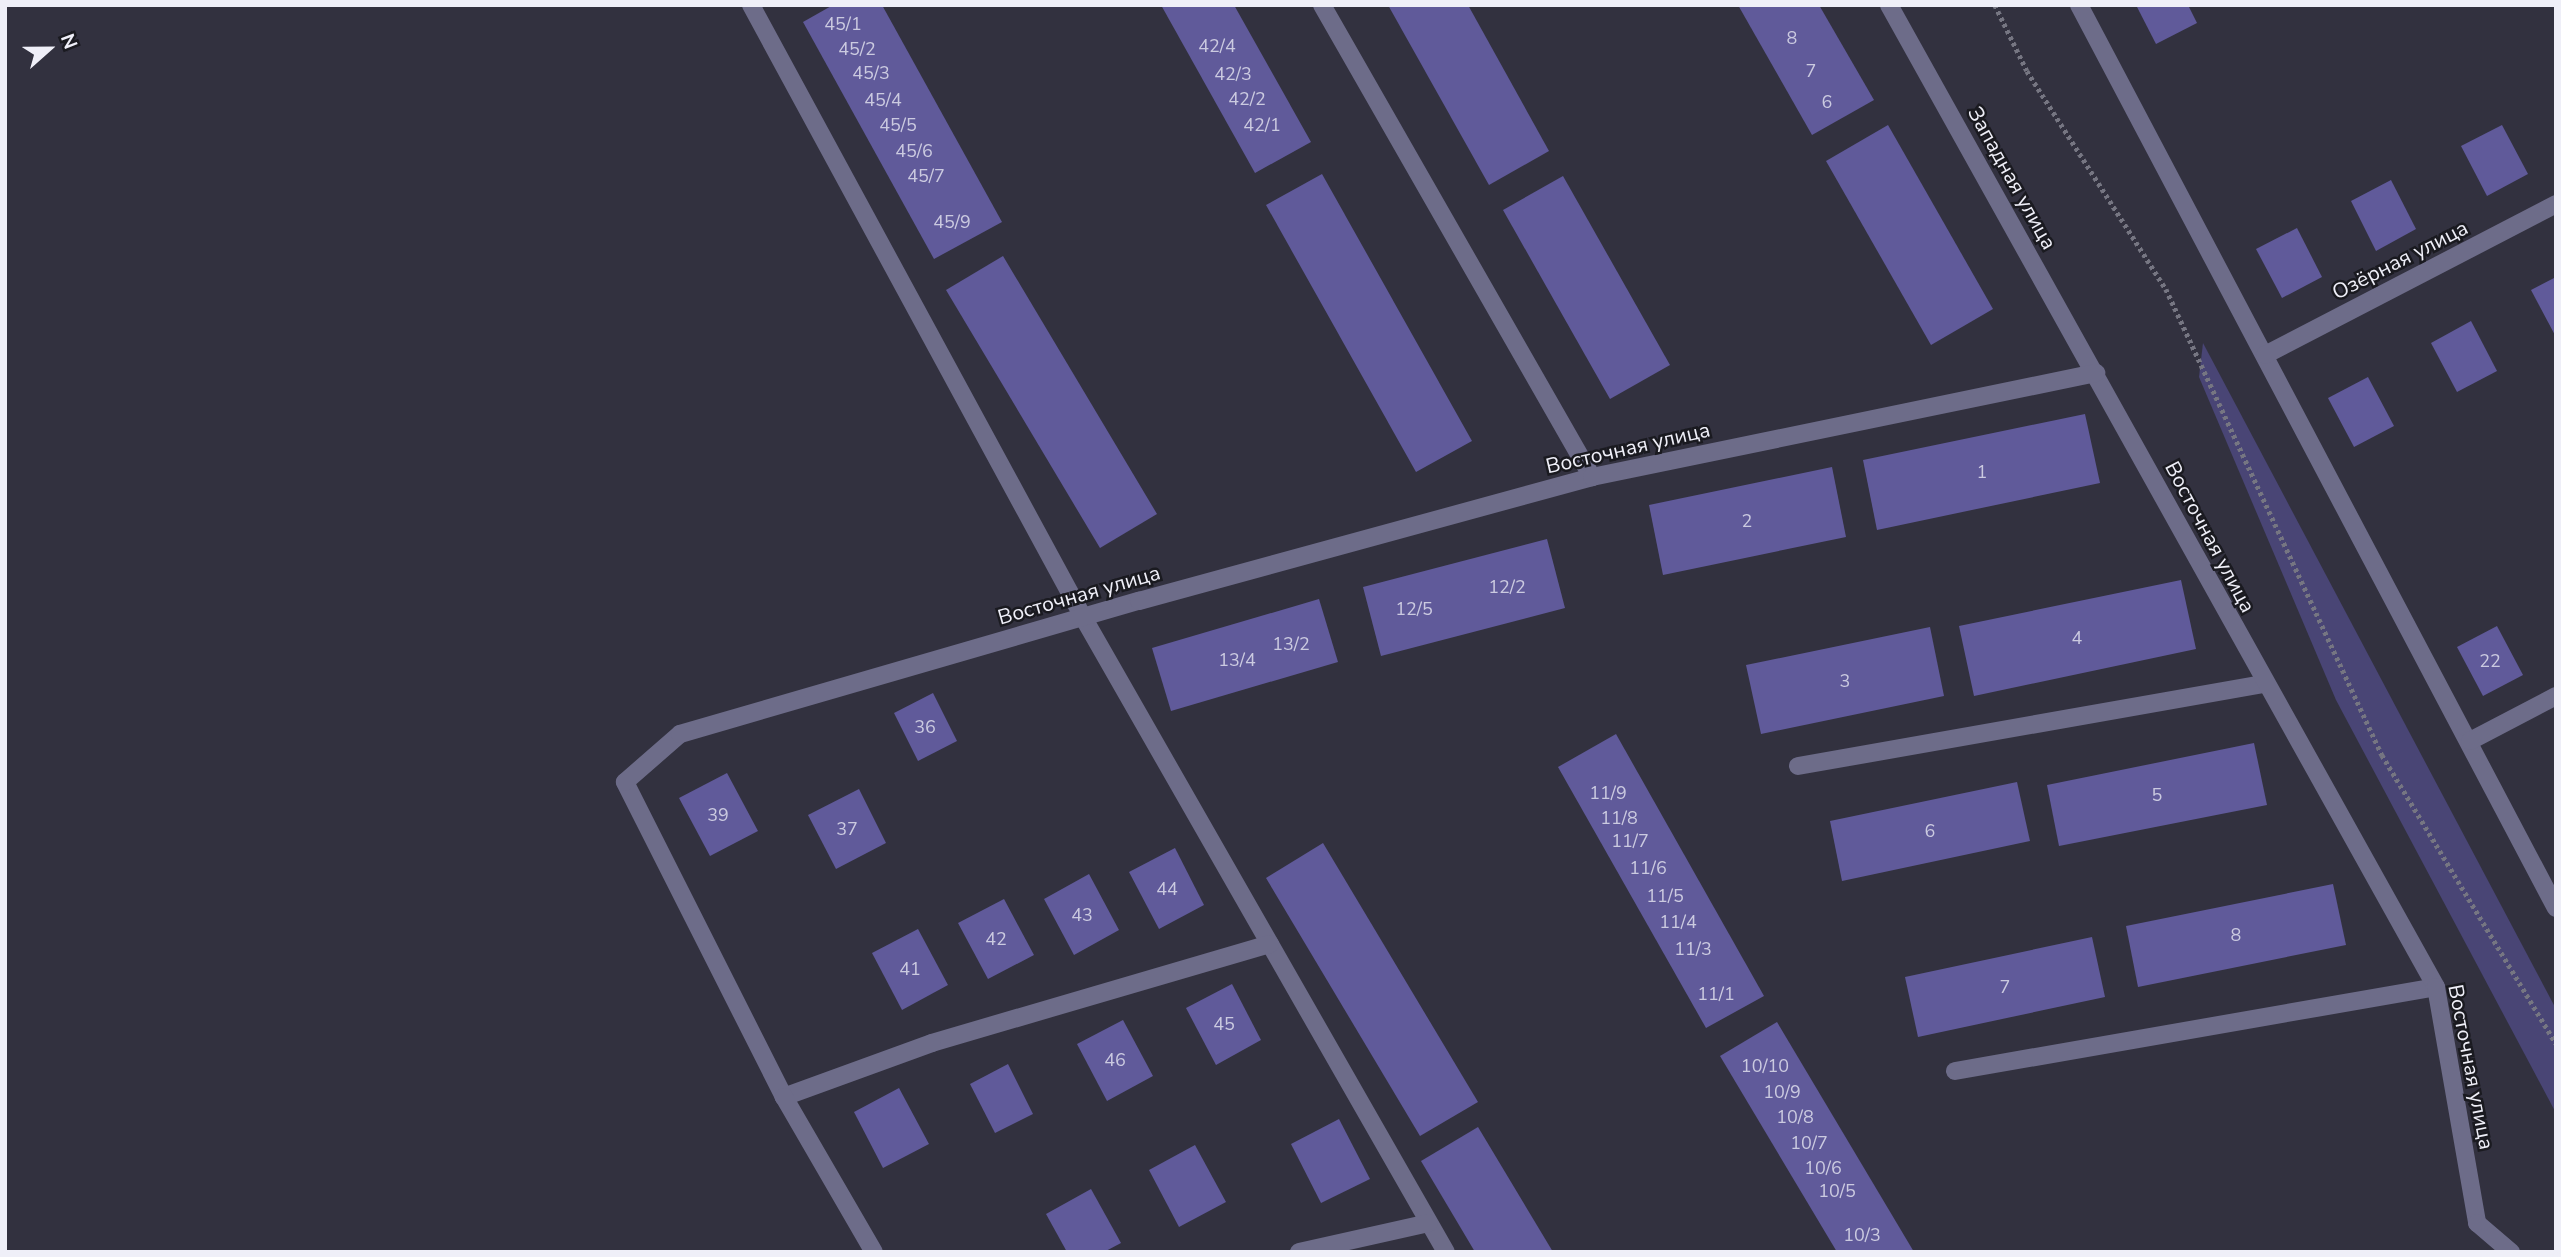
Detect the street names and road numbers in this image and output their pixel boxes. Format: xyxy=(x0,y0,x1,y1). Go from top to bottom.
street label: Западная улица xyxy=(1962,102,2062,254)
street label: Озёрная улица xyxy=(2328,215,2472,305)
street label: Восточная улица xyxy=(1543,417,1713,479)
street label: Восточная улица xyxy=(2160,457,2260,617)
street label: Восточная улица xyxy=(995,560,1163,630)
street label: Восточная улица xyxy=(2443,982,2499,1152)

